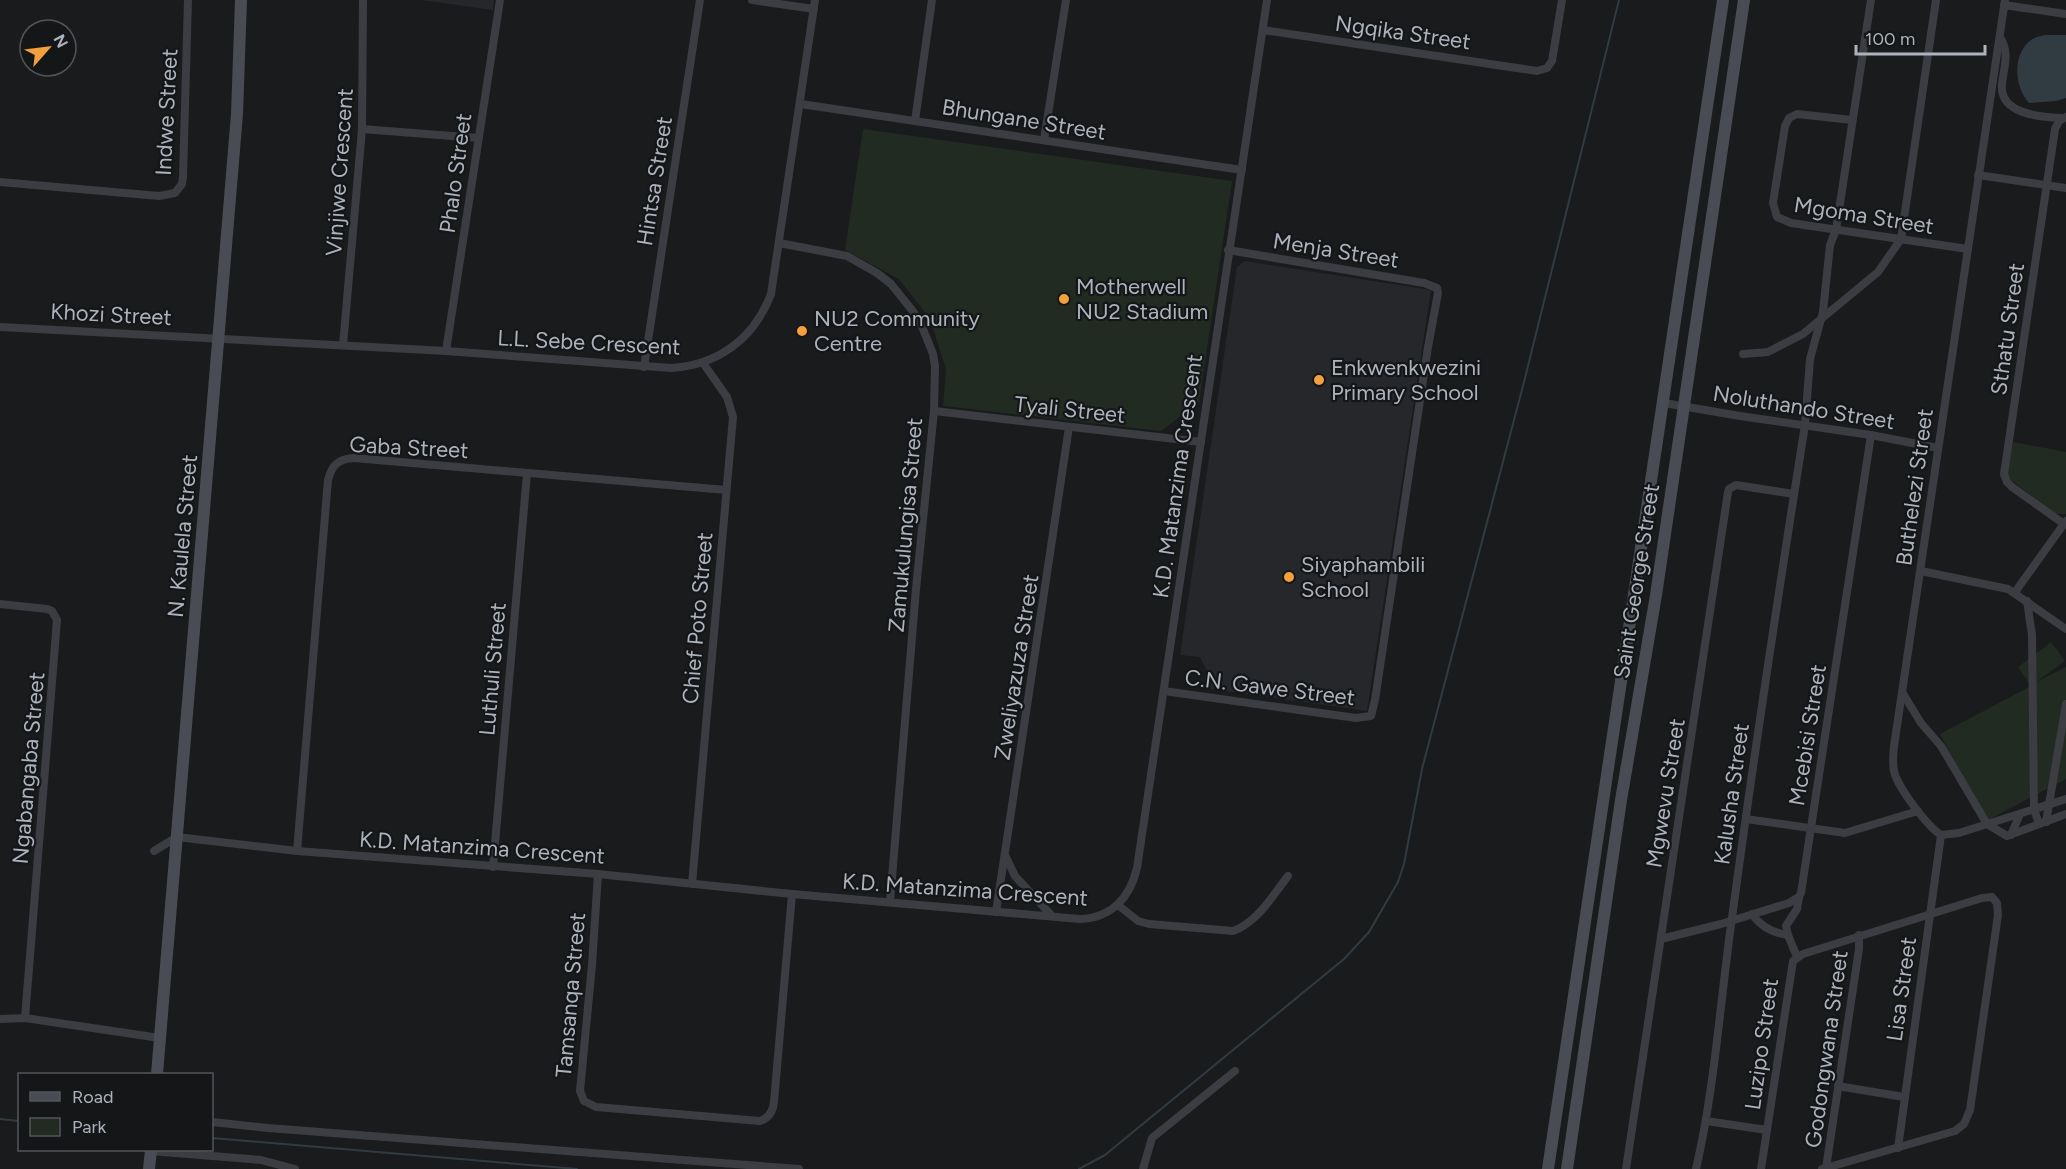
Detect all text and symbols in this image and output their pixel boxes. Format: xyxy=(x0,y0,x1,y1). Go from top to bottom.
street label: Ngqika Street xyxy=(1333,10,1472,55)
north arrow xyxy=(18,18,78,78)
scale bar xyxy=(1856,18,1985,56)
text: 100 m xyxy=(1865,28,1915,50)
text: N xyxy=(50,31,72,51)
street label: Indwe Street xyxy=(150,48,183,176)
street label: Vinjiwe Crescent xyxy=(320,87,359,257)
street label: Bhungane Street xyxy=(940,93,1108,146)
street label: Phalo Street xyxy=(434,111,477,235)
street label: Hintsa Street xyxy=(631,114,678,248)
street label: Mgoma Street xyxy=(1792,191,1936,240)
street label: Menja Street xyxy=(1271,227,1401,274)
street label: Sthatu Street xyxy=(1985,261,2030,397)
place label: Motherwell NU2 Stadium xyxy=(1076,273,1208,325)
marker: Motherwell NU2 Stadium xyxy=(1057,292,1071,306)
street label: Khozi Street xyxy=(50,298,172,331)
place label: NU2 Community Centre xyxy=(814,305,980,357)
street label: L.L. Sebe Crescent xyxy=(497,324,681,361)
marker: NU2 Community Centre xyxy=(795,324,809,338)
street label: K.D. Matanzima Crescent xyxy=(1147,352,1208,600)
place label: Enkwenkwezini Primary School xyxy=(1331,354,1481,406)
marker: Enkwenkwezini Primary School xyxy=(1312,373,1326,387)
street label: Noluthando Street xyxy=(1711,380,1897,435)
street label: Tyali Street xyxy=(1013,390,1127,429)
street label: Buthelezi Street xyxy=(1890,407,1939,567)
street label: Zamukulungisa Street xyxy=(883,417,928,633)
street label: Gaba Street xyxy=(349,431,469,464)
street label: N. Kaulela Street xyxy=(162,453,203,619)
street label: Saint George Street xyxy=(1608,482,1665,680)
street label: Chief Poto Street xyxy=(677,531,718,705)
place label: Siyaphambili School xyxy=(1301,551,1425,603)
marker: Siyaphambili School xyxy=(1282,570,1296,584)
street label: Zweliyazuza Street xyxy=(988,572,1045,762)
street label: Luthuli Street xyxy=(473,601,512,737)
street label: Mcebisi Street xyxy=(1783,662,1832,808)
street label: C.N. Gawe Street xyxy=(1183,664,1357,711)
street label: Ngabangaba Street xyxy=(7,671,50,865)
street label: Mgwevu Street xyxy=(1640,716,1691,870)
street label: Kalusha Street xyxy=(1708,722,1755,866)
street label: K.D. Matanzima Crescent xyxy=(358,825,606,870)
street label: K.D. Matanzima Crescent xyxy=(841,867,1089,912)
street label: Tamsanqa Street xyxy=(550,911,591,1079)
street label: Lisa Street xyxy=(1881,935,1922,1043)
street label: Godongwana Street xyxy=(1799,949,1854,1150)
street label: Luzipo Street xyxy=(1739,977,1784,1112)
legend xyxy=(18,1073,213,1151)
text: Road xyxy=(72,1086,113,1108)
text: Park xyxy=(72,1116,107,1138)

